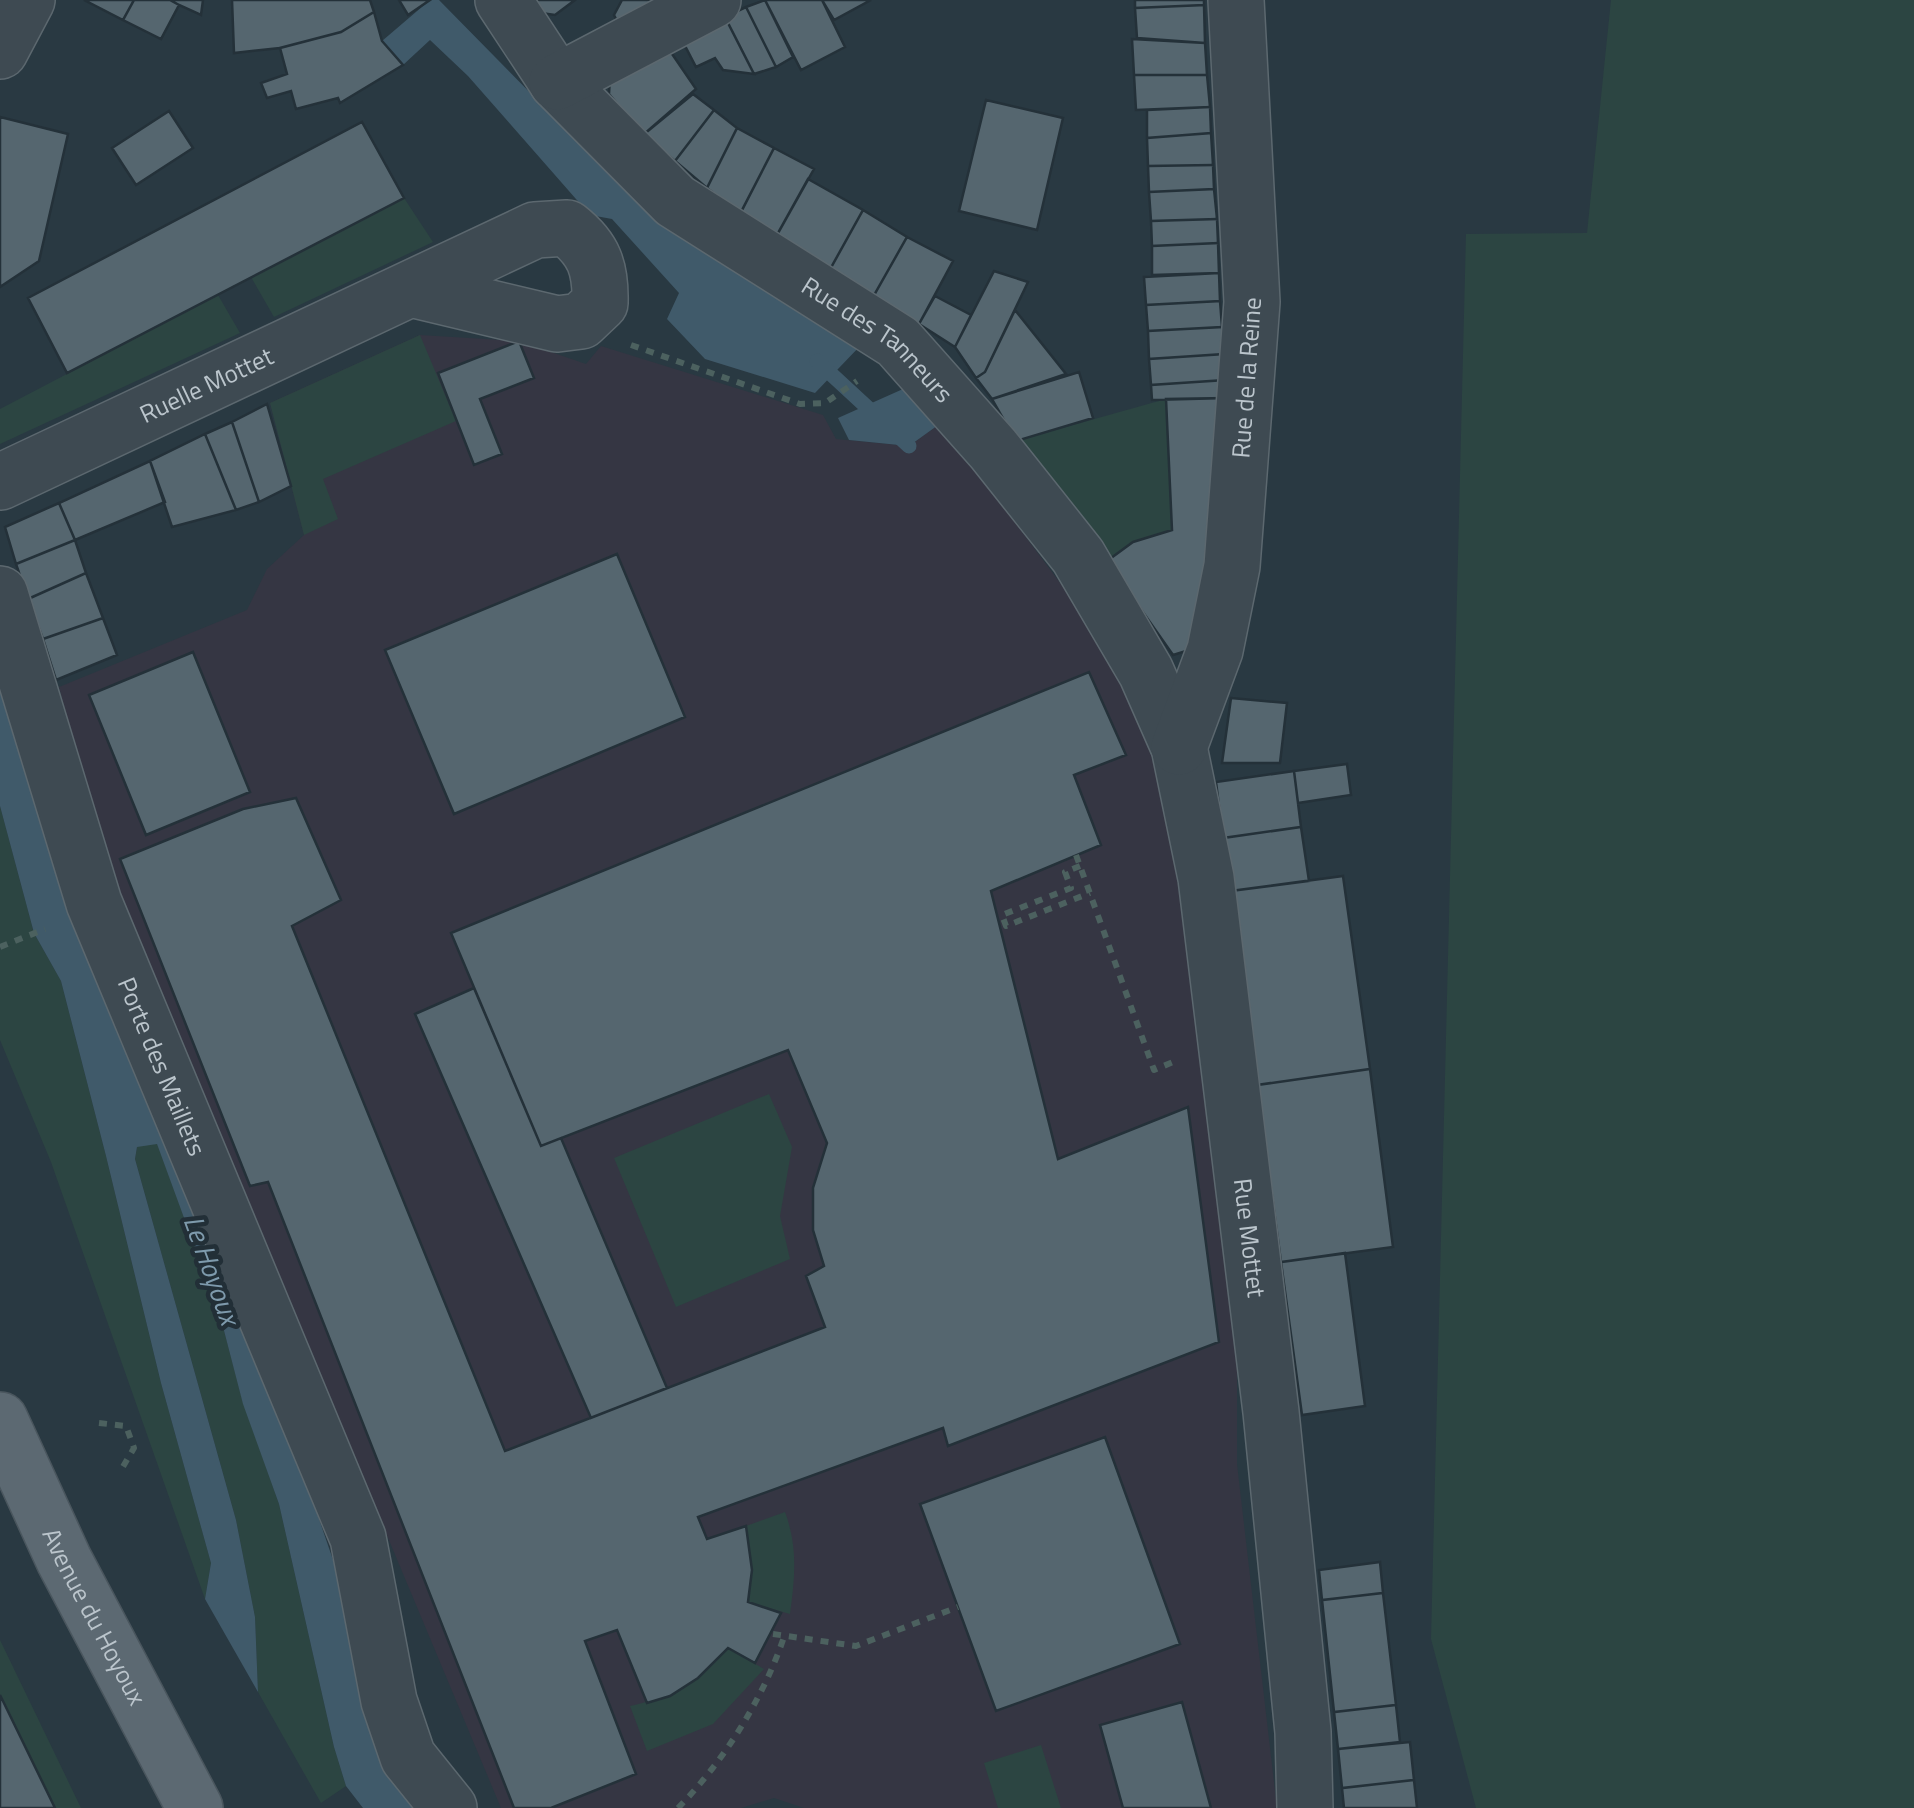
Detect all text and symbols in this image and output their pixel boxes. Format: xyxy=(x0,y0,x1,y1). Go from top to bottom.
street label: Rue des Tanneurs xyxy=(794,267,962,411)
street label: Rue de la Reine xyxy=(1221,296,1271,460)
street label: Ruelle Mottet xyxy=(133,337,280,433)
street label: Porte des Maillets xyxy=(108,971,216,1162)
street label: Rue Mottet xyxy=(1224,1176,1276,1300)
water label: Le Hoyoux xyxy=(173,1209,253,1334)
street label: Avenue du Hoyoux xyxy=(33,1522,156,1712)

